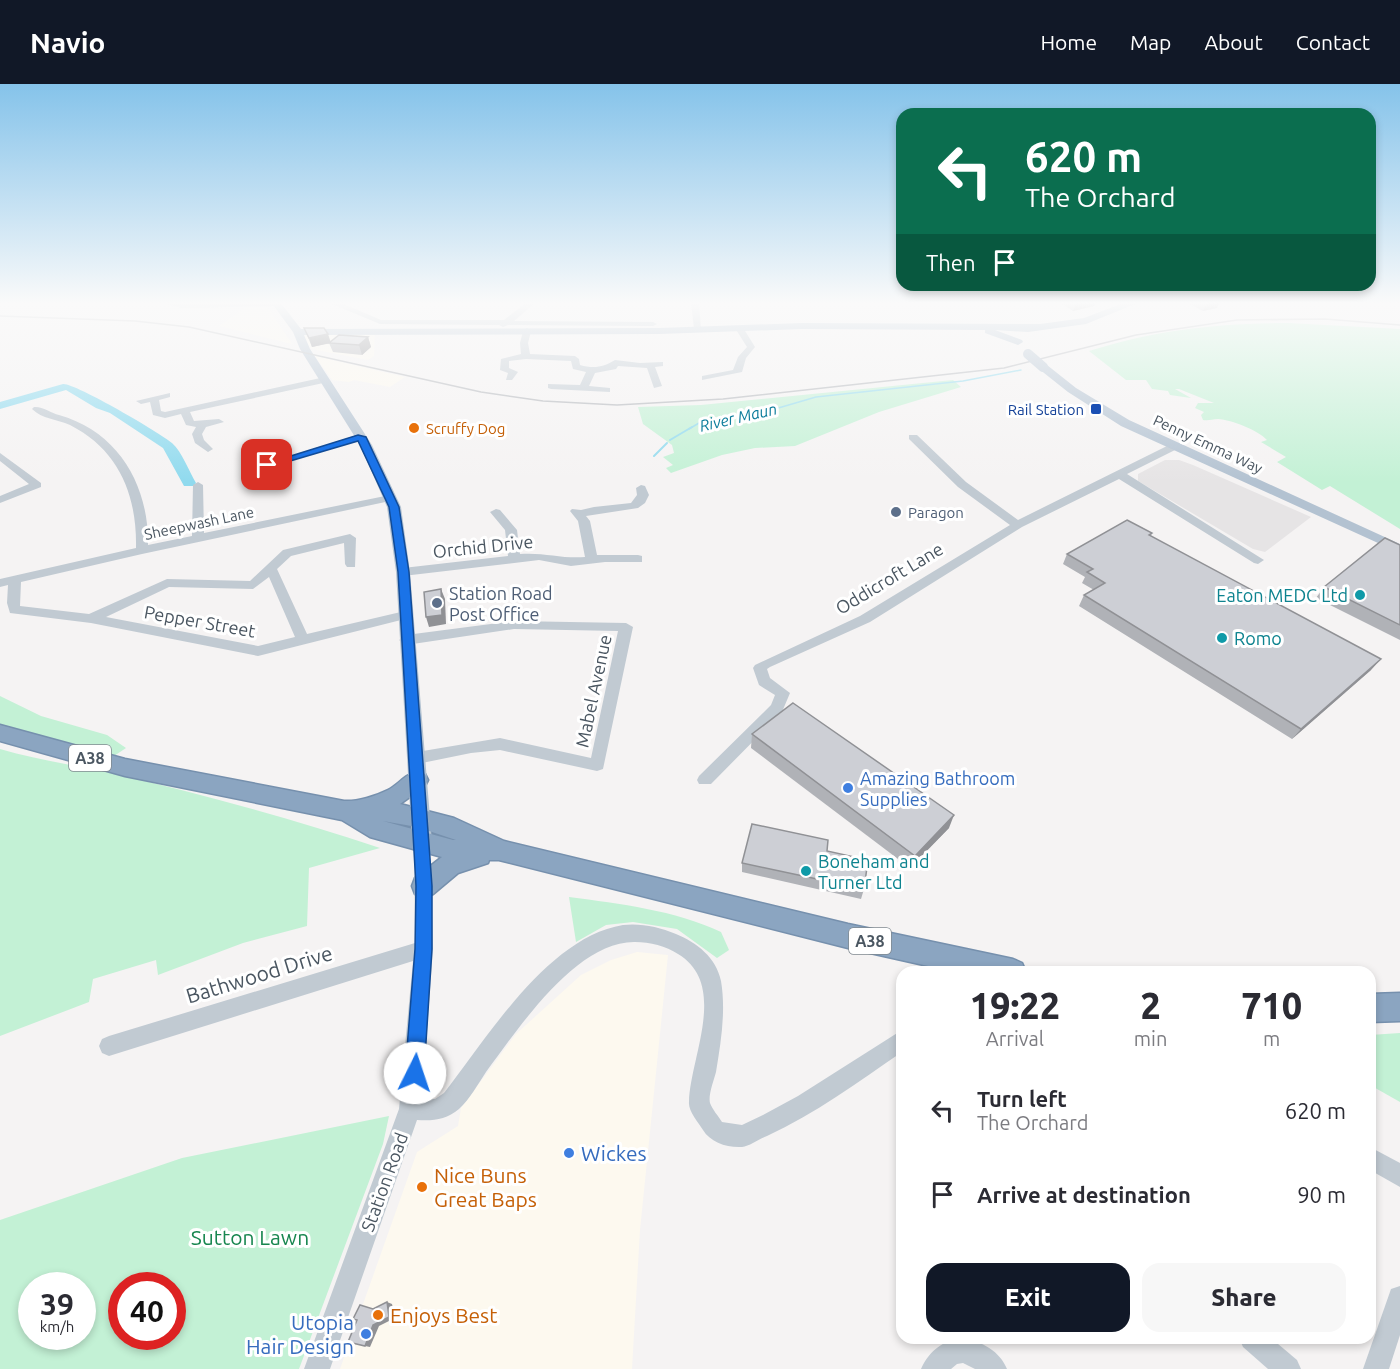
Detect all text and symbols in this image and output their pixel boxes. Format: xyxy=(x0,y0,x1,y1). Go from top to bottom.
text: Navio xyxy=(30,27,105,58)
text: Home xyxy=(1040,30,1097,54)
text: Map xyxy=(1130,30,1171,54)
text: About xyxy=(1204,30,1263,54)
text: Contact xyxy=(1296,30,1370,54)
icon: left xyxy=(926,132,1004,210)
text: 620 m xyxy=(1025,133,1142,180)
text: The Orchard xyxy=(1025,182,1176,212)
icon: arrive xyxy=(988,246,1021,279)
text: Then xyxy=(926,250,976,275)
water label: River Maun xyxy=(697,399,779,435)
place label: Rail Station xyxy=(1008,401,1084,418)
marker: Rail Station xyxy=(1089,402,1103,416)
street label: Penny Emma Way xyxy=(1151,411,1265,477)
place label: Scruffy Dog xyxy=(426,420,505,437)
marker: Scruffy Dog xyxy=(407,421,421,435)
pin xyxy=(241,439,292,490)
icon: arrive xyxy=(250,448,283,481)
street label: Sheepwash Lane xyxy=(143,503,255,543)
place label: Paragon xyxy=(908,504,964,521)
marker: Paragon xyxy=(889,505,903,519)
street label: Orchid Drive xyxy=(432,531,534,561)
street label: Oddicroft Lane xyxy=(832,538,946,618)
place label: Station Road Post Office xyxy=(449,583,553,624)
place label: Eaton MEDC Ltd xyxy=(1216,585,1348,605)
marker: Eaton MEDC Ltd xyxy=(1353,588,1367,602)
marker: Station Road Post Office xyxy=(430,596,444,610)
street label: Pepper Street xyxy=(143,601,257,641)
place label: Romo xyxy=(1234,628,1282,648)
marker: Romo xyxy=(1215,631,1229,645)
street label: Mabel Avenue xyxy=(571,633,615,749)
road number: A38 xyxy=(69,745,111,771)
place label: Amazing Bathroom Supplies xyxy=(860,768,1015,809)
marker: Amazing Bathroom Supplies xyxy=(841,781,855,795)
place label: Boneham and Turner Ltd xyxy=(818,851,929,892)
marker: Boneham and Turner Ltd xyxy=(799,864,813,878)
road number: A38 xyxy=(849,928,891,954)
street label: Bathwood Drive xyxy=(183,940,335,1008)
text: 19:22 xyxy=(970,985,1060,1026)
text: 2 xyxy=(1140,985,1161,1026)
text: 710 xyxy=(1241,985,1302,1026)
text: Arrival xyxy=(986,1027,1044,1050)
text: min xyxy=(1134,1027,1167,1050)
text: m xyxy=(1263,1027,1280,1050)
position arrow xyxy=(383,1041,447,1105)
text: Turn left xyxy=(977,1086,1067,1111)
icon: left xyxy=(926,1094,959,1127)
text: 620 m xyxy=(1285,1098,1346,1123)
text: The Orchard xyxy=(977,1111,1089,1134)
street label: Station Road xyxy=(357,1130,411,1234)
place label: Wickes xyxy=(581,1141,647,1165)
marker: Wickes xyxy=(562,1146,576,1160)
place label: Nice Buns Great Baps xyxy=(434,1163,537,1211)
icon: arrive xyxy=(926,1178,959,1211)
marker: Nice Buns Great Baps xyxy=(415,1180,429,1194)
text: Arrive at destination xyxy=(977,1182,1191,1207)
text: 90 m xyxy=(1297,1182,1346,1207)
park label: Sutton Lawn xyxy=(191,1225,309,1249)
button: Exit xyxy=(926,1263,1130,1332)
button: Share xyxy=(1142,1263,1346,1332)
speed limit sign: 40 xyxy=(108,1272,186,1350)
text: 39 xyxy=(40,1287,74,1321)
place label: Enjoys Best xyxy=(390,1303,497,1327)
marker: Enjoys Best xyxy=(371,1308,385,1322)
place label: Utopia Hair Design xyxy=(246,1310,354,1358)
text: km/h xyxy=(40,1318,74,1335)
marker: Utopia Hair Design xyxy=(359,1327,373,1341)

